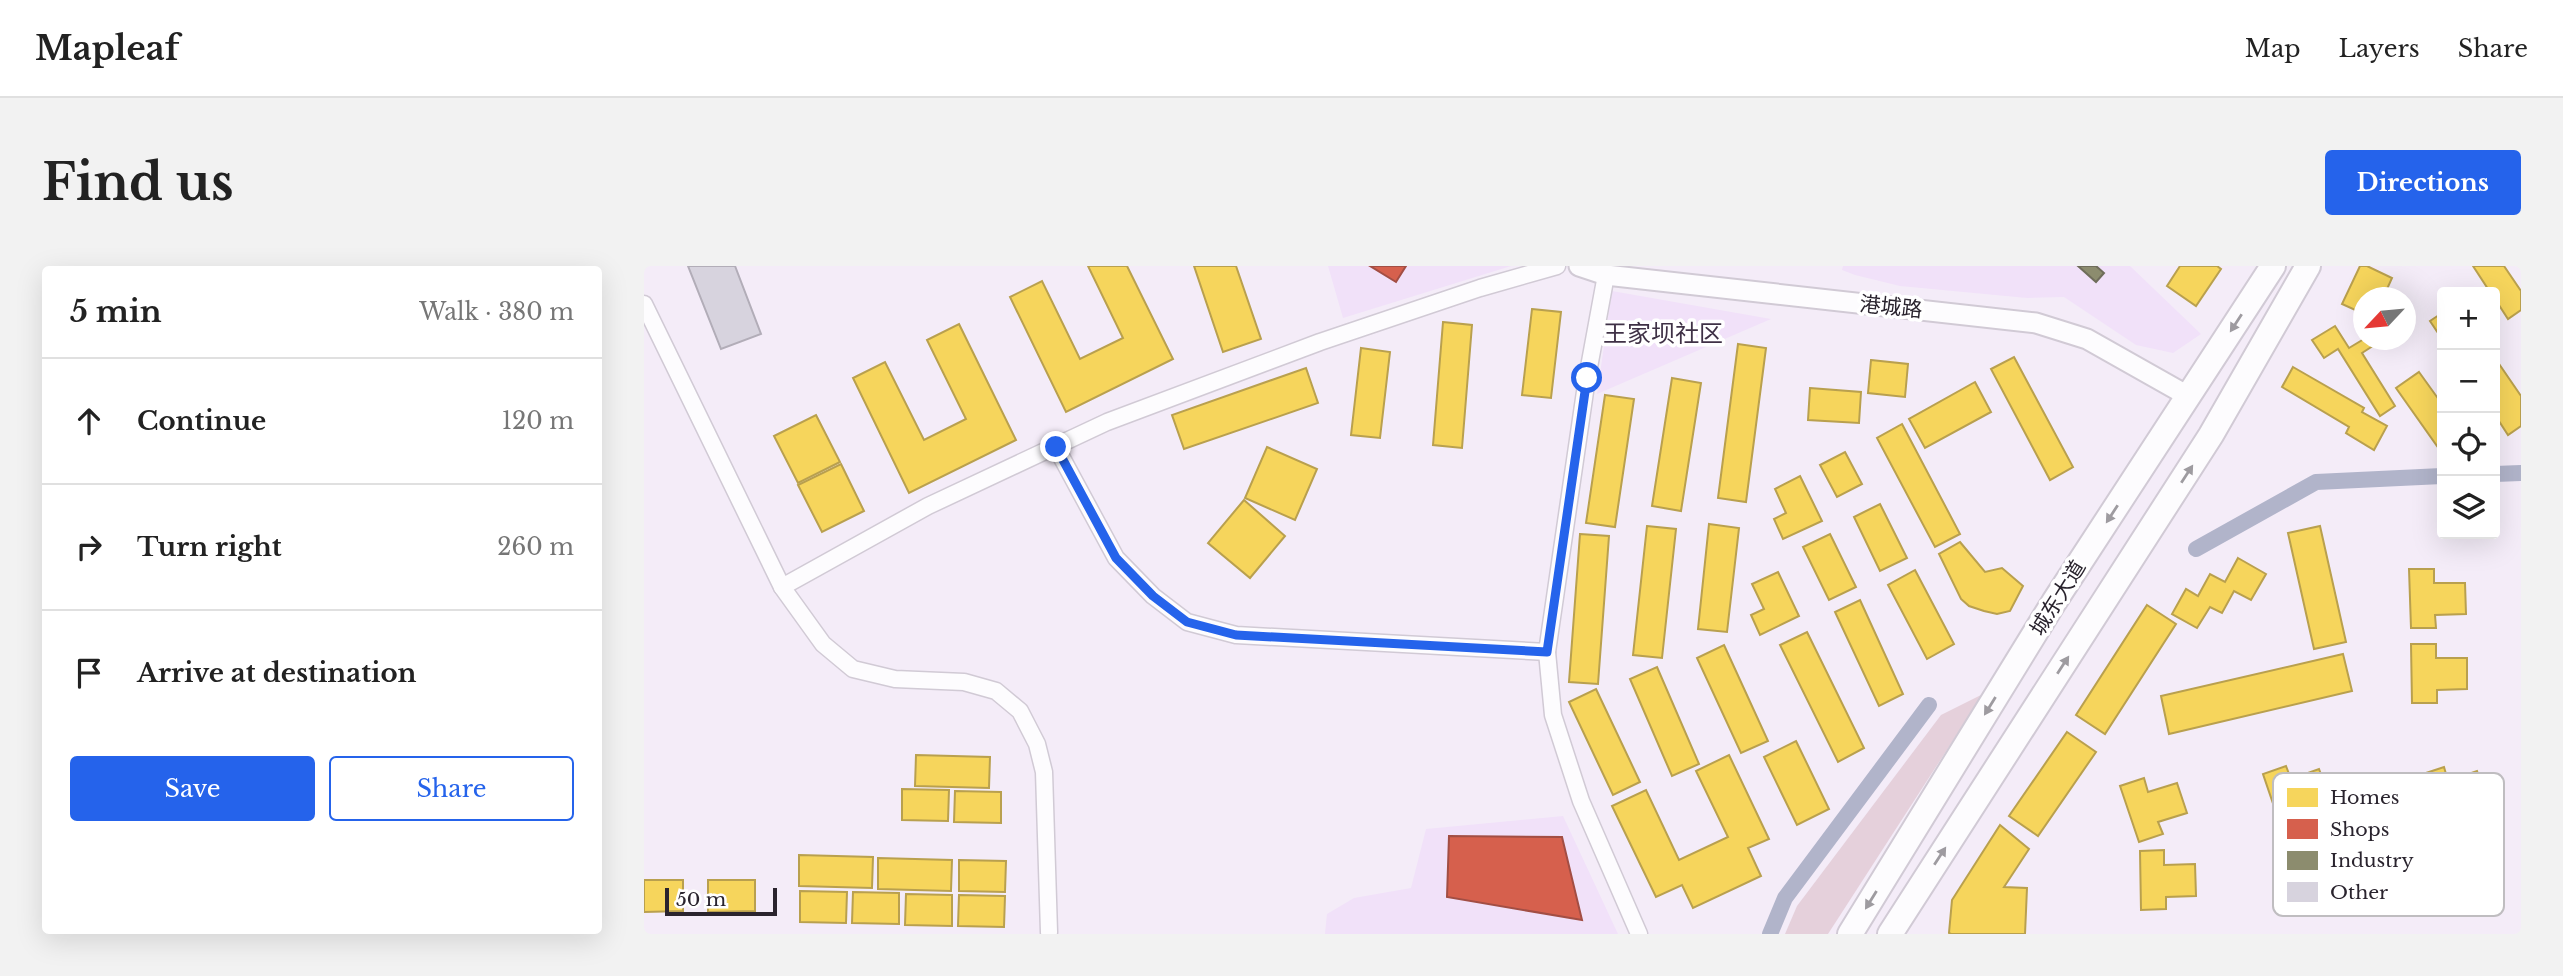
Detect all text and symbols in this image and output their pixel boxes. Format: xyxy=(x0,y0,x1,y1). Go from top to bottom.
text: Mapleaf xyxy=(35,28,179,69)
text: Map xyxy=(2245,34,2301,63)
text: Layers xyxy=(2339,34,2420,63)
text: Share xyxy=(2458,34,2528,63)
button: Directions xyxy=(2325,150,2521,215)
text: Find us xyxy=(42,152,234,213)
north arrow xyxy=(2353,287,2416,350)
map controls xyxy=(2437,287,2500,539)
button: + xyxy=(2437,287,2500,350)
street label: 港城路 xyxy=(1858,291,1924,323)
text: 5 min xyxy=(70,293,162,330)
text: Walk · 380 m xyxy=(419,298,574,326)
one-way arrow xyxy=(2229,314,2243,332)
district label: 王家坝社区 xyxy=(1603,319,1723,348)
button: − xyxy=(2437,350,2500,413)
route start xyxy=(1571,362,1602,393)
icon: ahead xyxy=(70,402,108,440)
text: Continue xyxy=(137,405,266,437)
text: 120 m xyxy=(502,407,574,435)
button: locate xyxy=(2437,413,2500,476)
route end xyxy=(1040,431,1071,462)
one-way arrow xyxy=(2180,464,2193,483)
button: layers xyxy=(2437,476,2500,539)
one-way arrow xyxy=(2105,504,2118,523)
icon: right xyxy=(70,528,108,566)
text: Turn right xyxy=(137,531,282,563)
text: 260 m xyxy=(497,533,574,561)
street label: 城东大道 xyxy=(2025,555,2091,641)
icon: arrive xyxy=(70,654,108,692)
one-way arrow xyxy=(2057,655,2070,675)
text: Arrive at destination xyxy=(137,657,417,689)
one-way arrow xyxy=(1984,696,1997,716)
button: Save xyxy=(70,756,315,821)
button: Share xyxy=(329,756,574,821)
legend xyxy=(2273,773,2504,916)
text: Homes xyxy=(2330,786,2399,809)
text: Shops xyxy=(2330,818,2389,841)
one-way arrow xyxy=(1934,846,1947,866)
text: Industry xyxy=(2330,849,2414,872)
text: Other xyxy=(2330,881,2388,904)
scale bar xyxy=(665,885,777,917)
text: 50 m xyxy=(676,888,726,911)
one-way arrow xyxy=(1864,890,1877,909)

